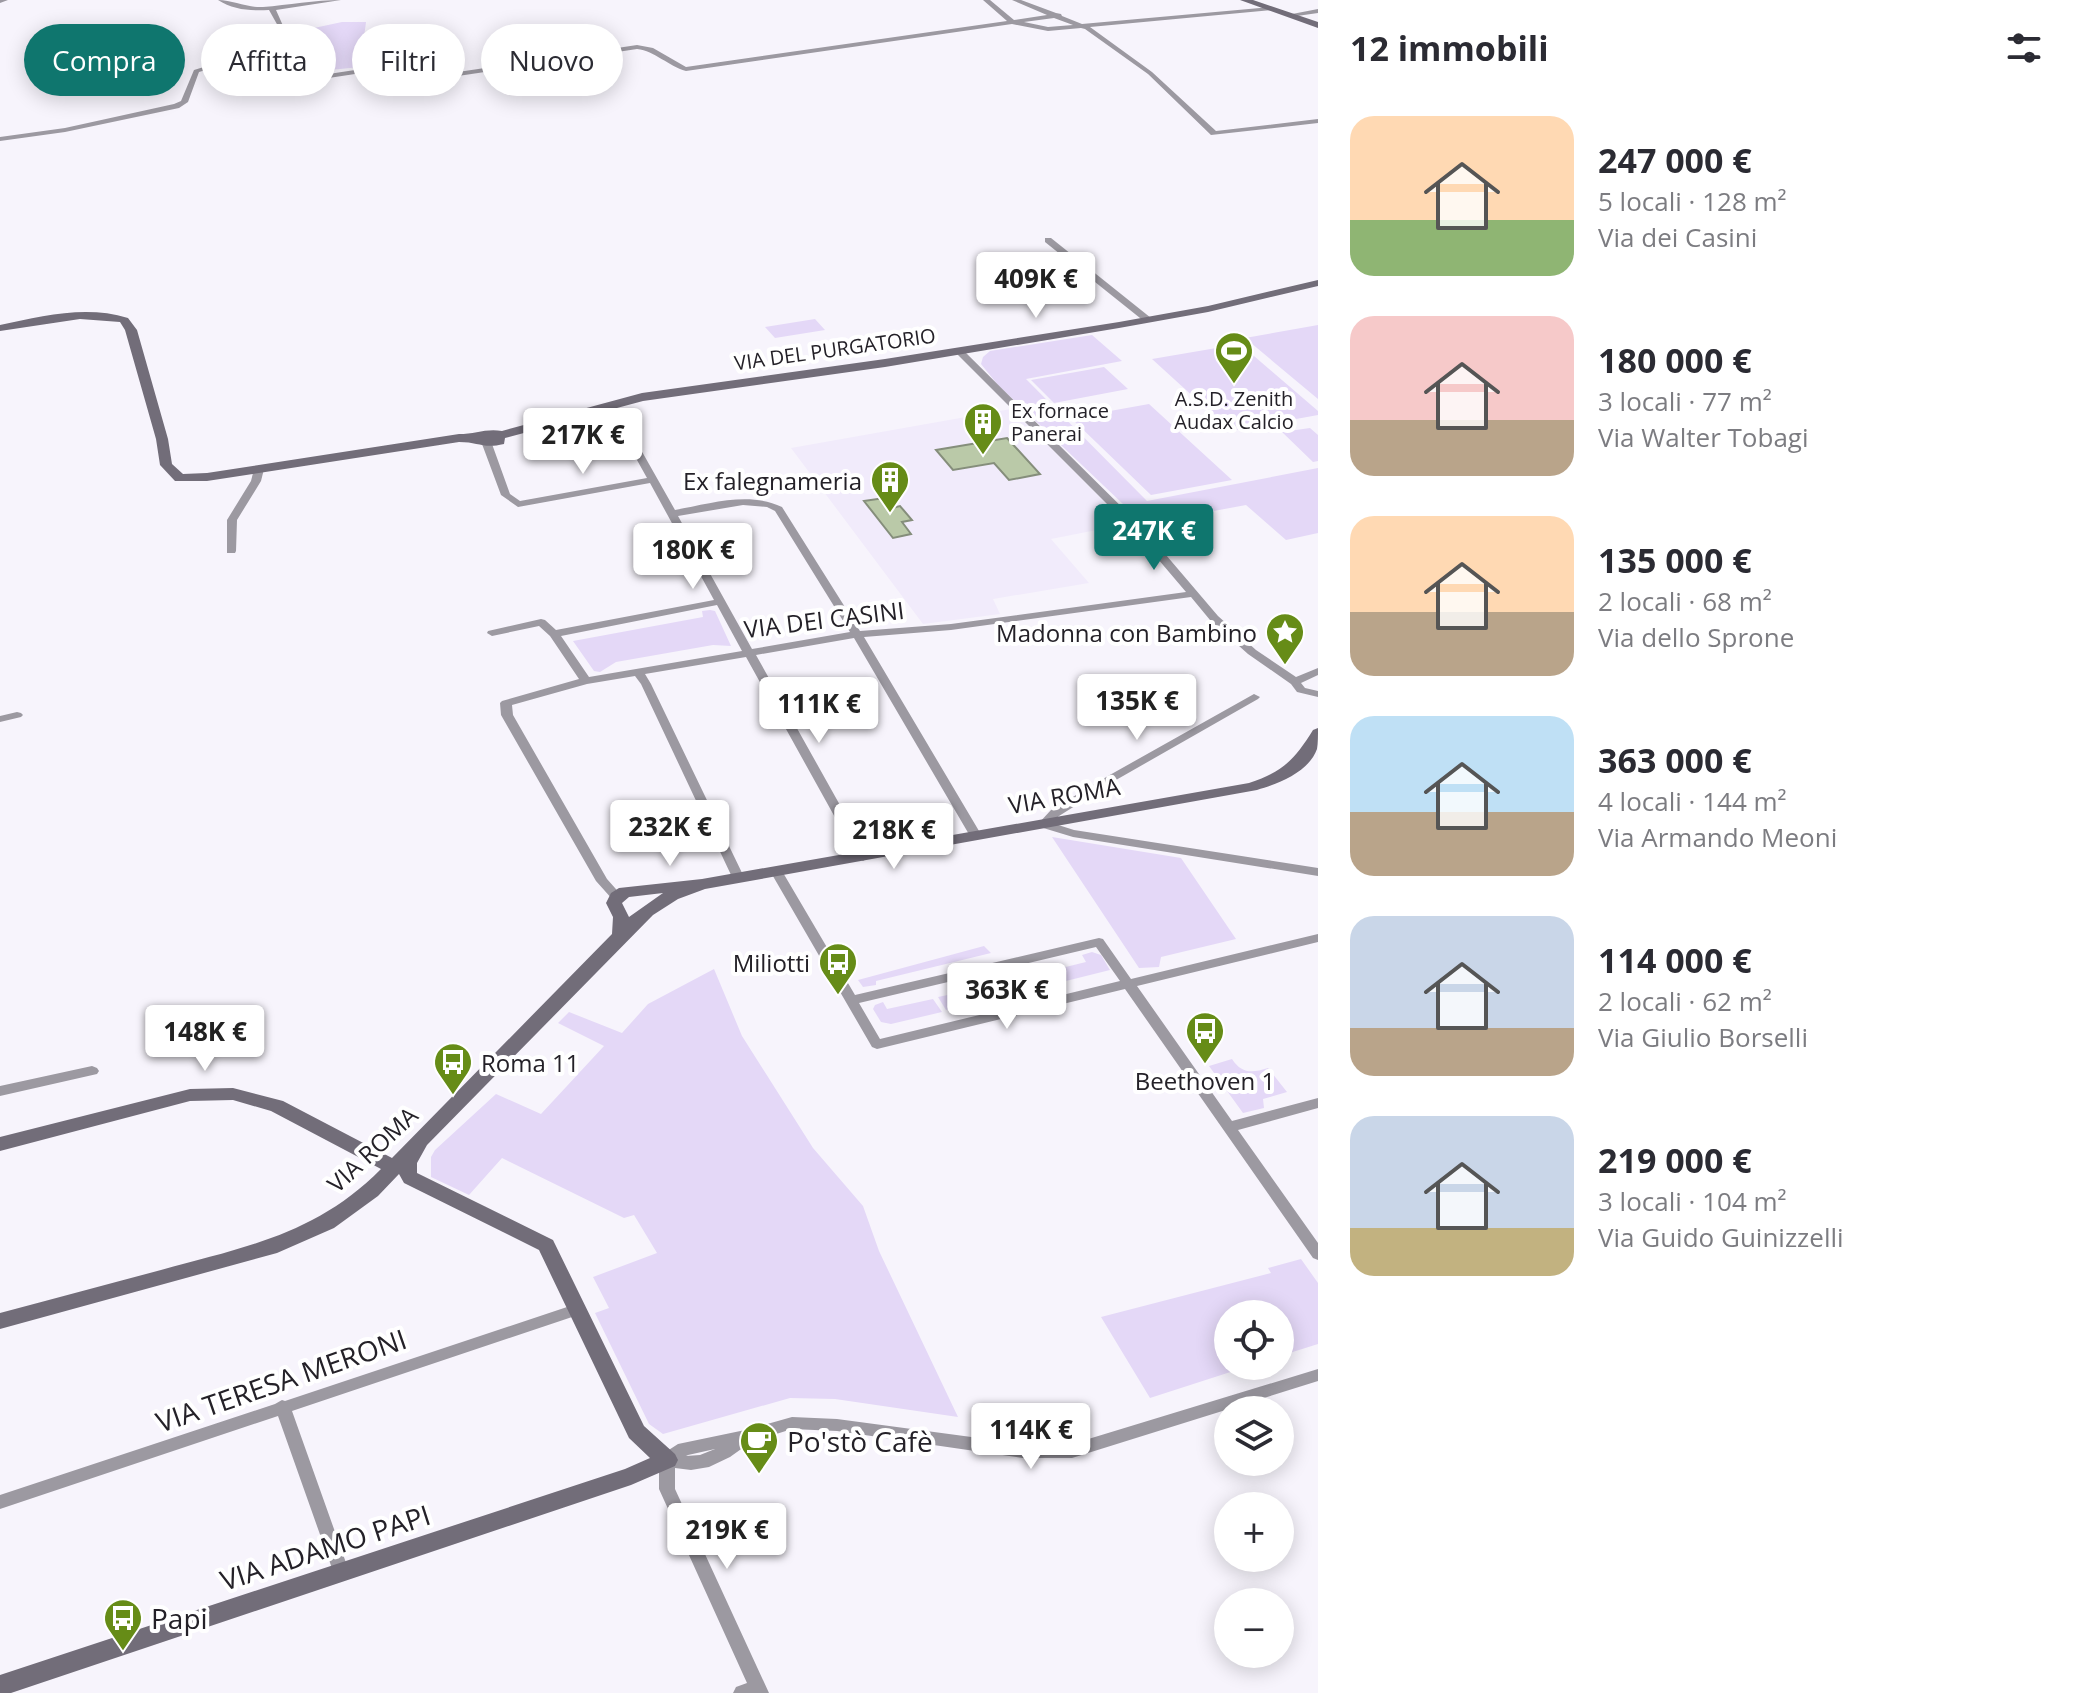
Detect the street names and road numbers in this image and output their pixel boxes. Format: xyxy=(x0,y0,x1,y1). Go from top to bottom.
street label: VIA DEL PURGATORIO xyxy=(733,322,937,376)
street label: VIA DEI CASINI xyxy=(742,593,906,645)
street label: VIA ROMA xyxy=(1006,769,1123,821)
street label: VIA ROMA xyxy=(320,1098,425,1199)
street label: VIA TERESA MERONI xyxy=(151,1319,411,1441)
street label: VIA ADAMO PAPI xyxy=(215,1495,435,1599)

